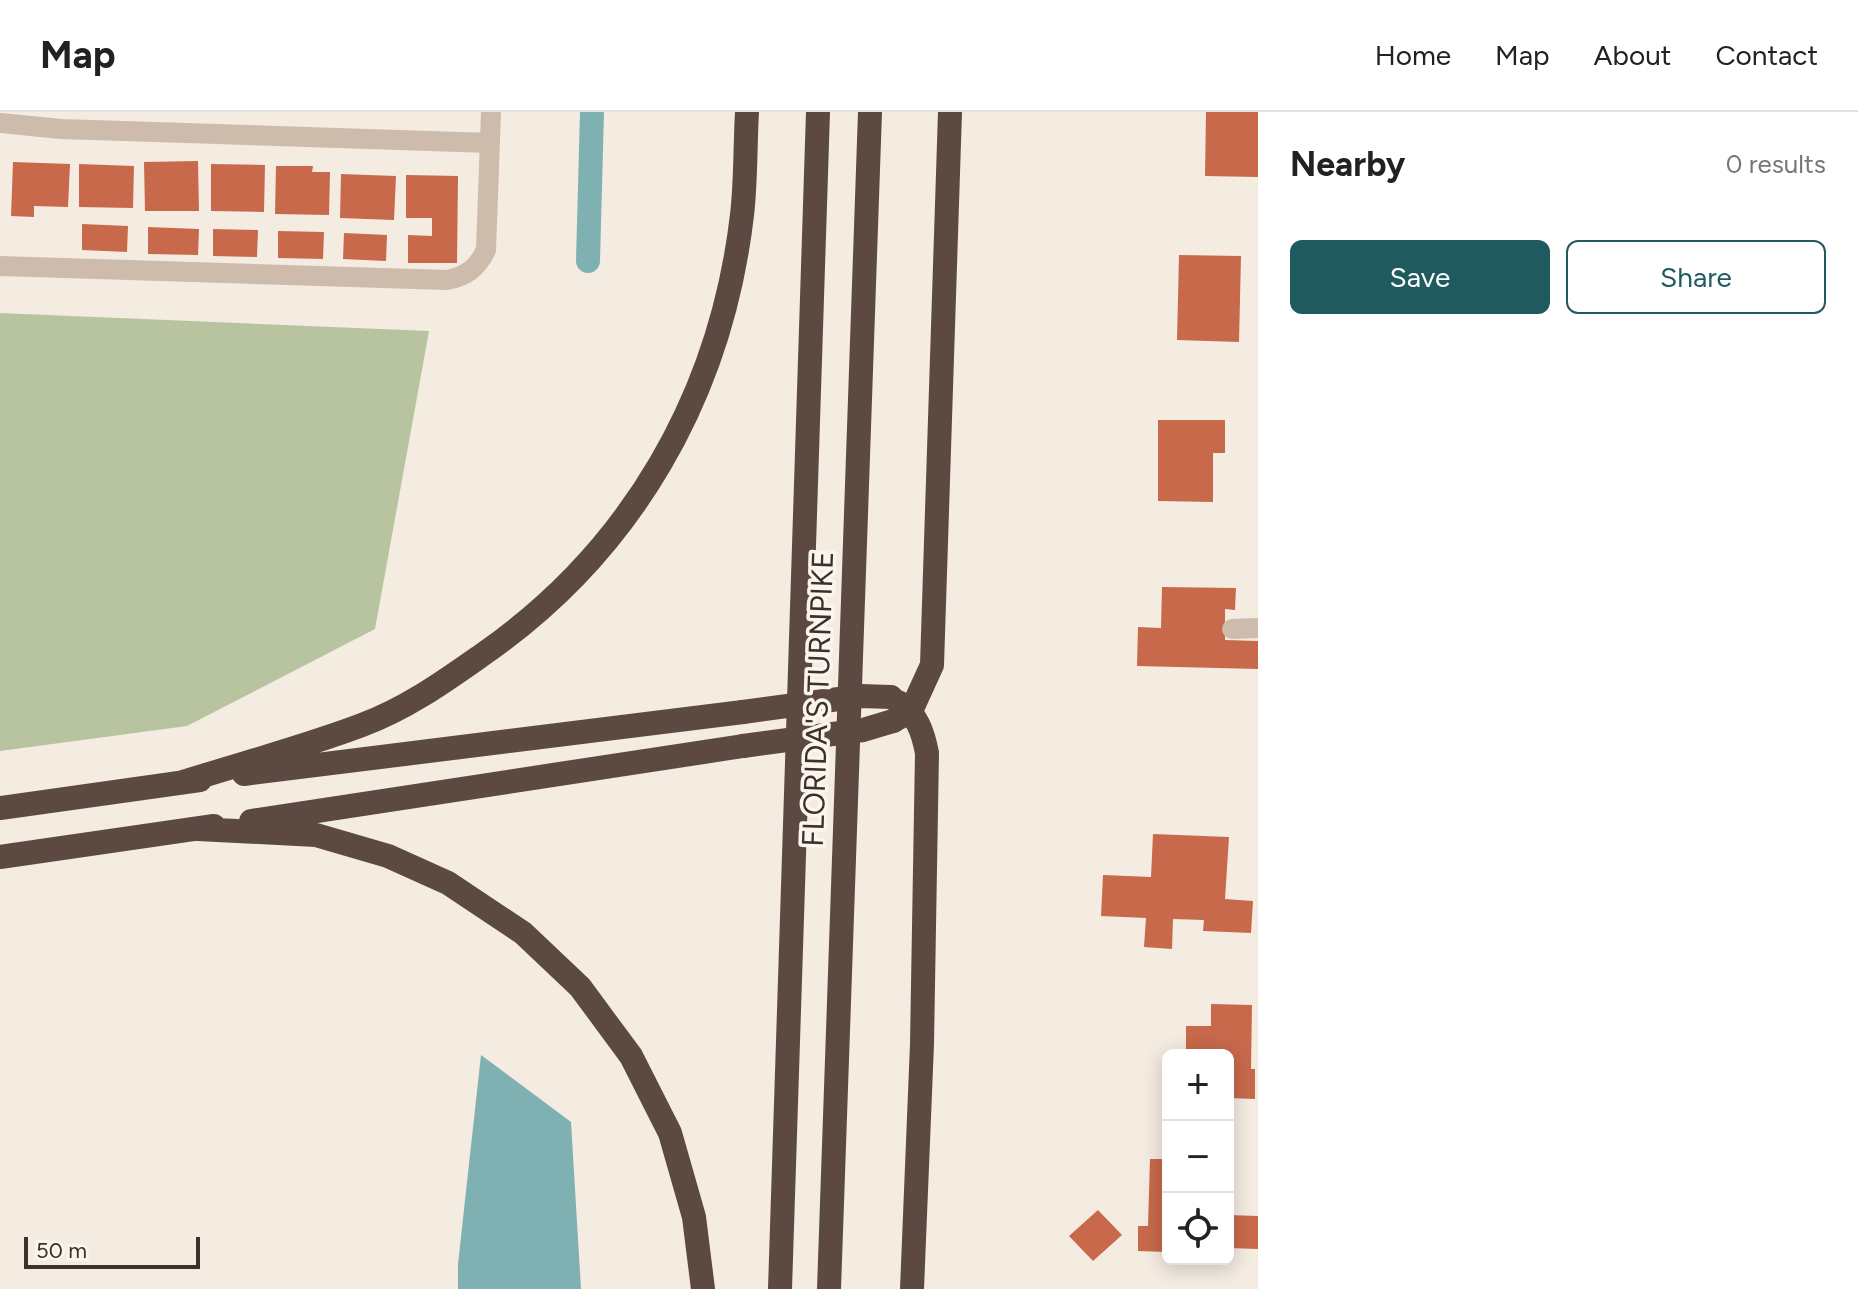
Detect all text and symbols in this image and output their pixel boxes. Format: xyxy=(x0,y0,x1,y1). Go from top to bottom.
text: Map xyxy=(40,32,116,78)
text: Home xyxy=(1375,38,1451,72)
text: Map xyxy=(1495,38,1550,72)
text: About xyxy=(1594,38,1671,72)
text: Contact xyxy=(1715,38,1818,72)
text: Nearby xyxy=(1290,144,1405,185)
text: 0 results xyxy=(1726,148,1826,180)
button: Save xyxy=(1290,240,1550,314)
button: Share xyxy=(1566,240,1826,314)
street label: FLORIDA'S TURNPIKE xyxy=(794,551,841,847)
map controls xyxy=(1162,1049,1234,1265)
button: + xyxy=(1162,1049,1234,1121)
button: − xyxy=(1162,1121,1234,1193)
button: locate xyxy=(1162,1193,1234,1265)
scale bar xyxy=(24,1233,200,1269)
text: 50 m xyxy=(36,1237,87,1264)

